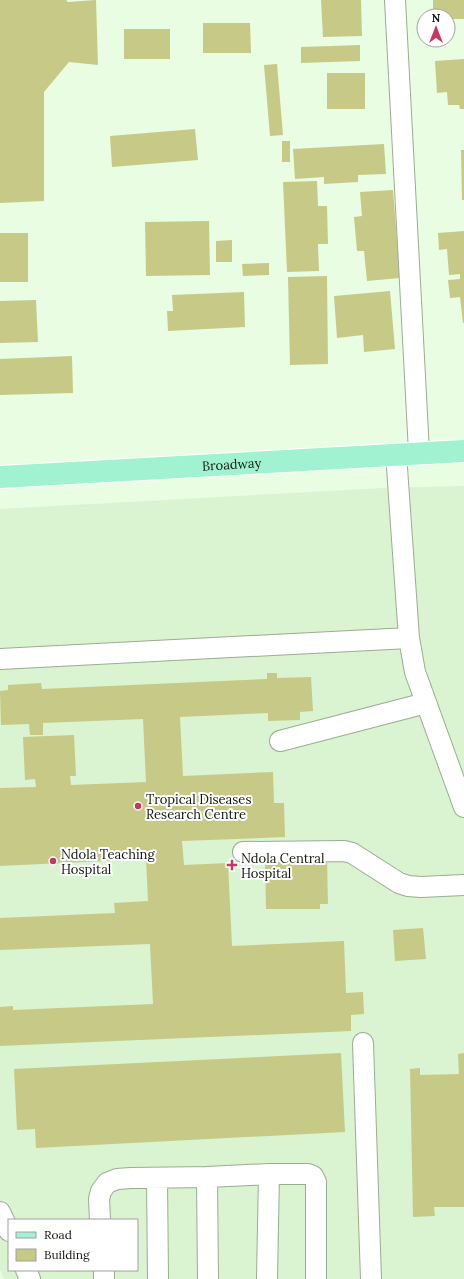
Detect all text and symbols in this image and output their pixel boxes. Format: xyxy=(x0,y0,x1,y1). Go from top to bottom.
north arrow xyxy=(416,8,456,48)
text: N xyxy=(432,11,441,25)
street label: Broadway xyxy=(202,454,262,474)
place label: Tropical Diseases Research Centre xyxy=(146,791,251,823)
marker: Tropical Diseases Research Centre xyxy=(133,801,143,811)
place label: Ndola Teaching Hospital xyxy=(61,846,155,878)
place label: Ndola Central Hospital xyxy=(241,850,325,882)
marker: Ndola Teaching Hospital xyxy=(48,856,58,866)
marker: Ndola Central Hospital xyxy=(226,859,238,871)
legend xyxy=(8,1219,138,1271)
text: Road xyxy=(44,1227,72,1242)
text: Building xyxy=(44,1247,90,1262)

